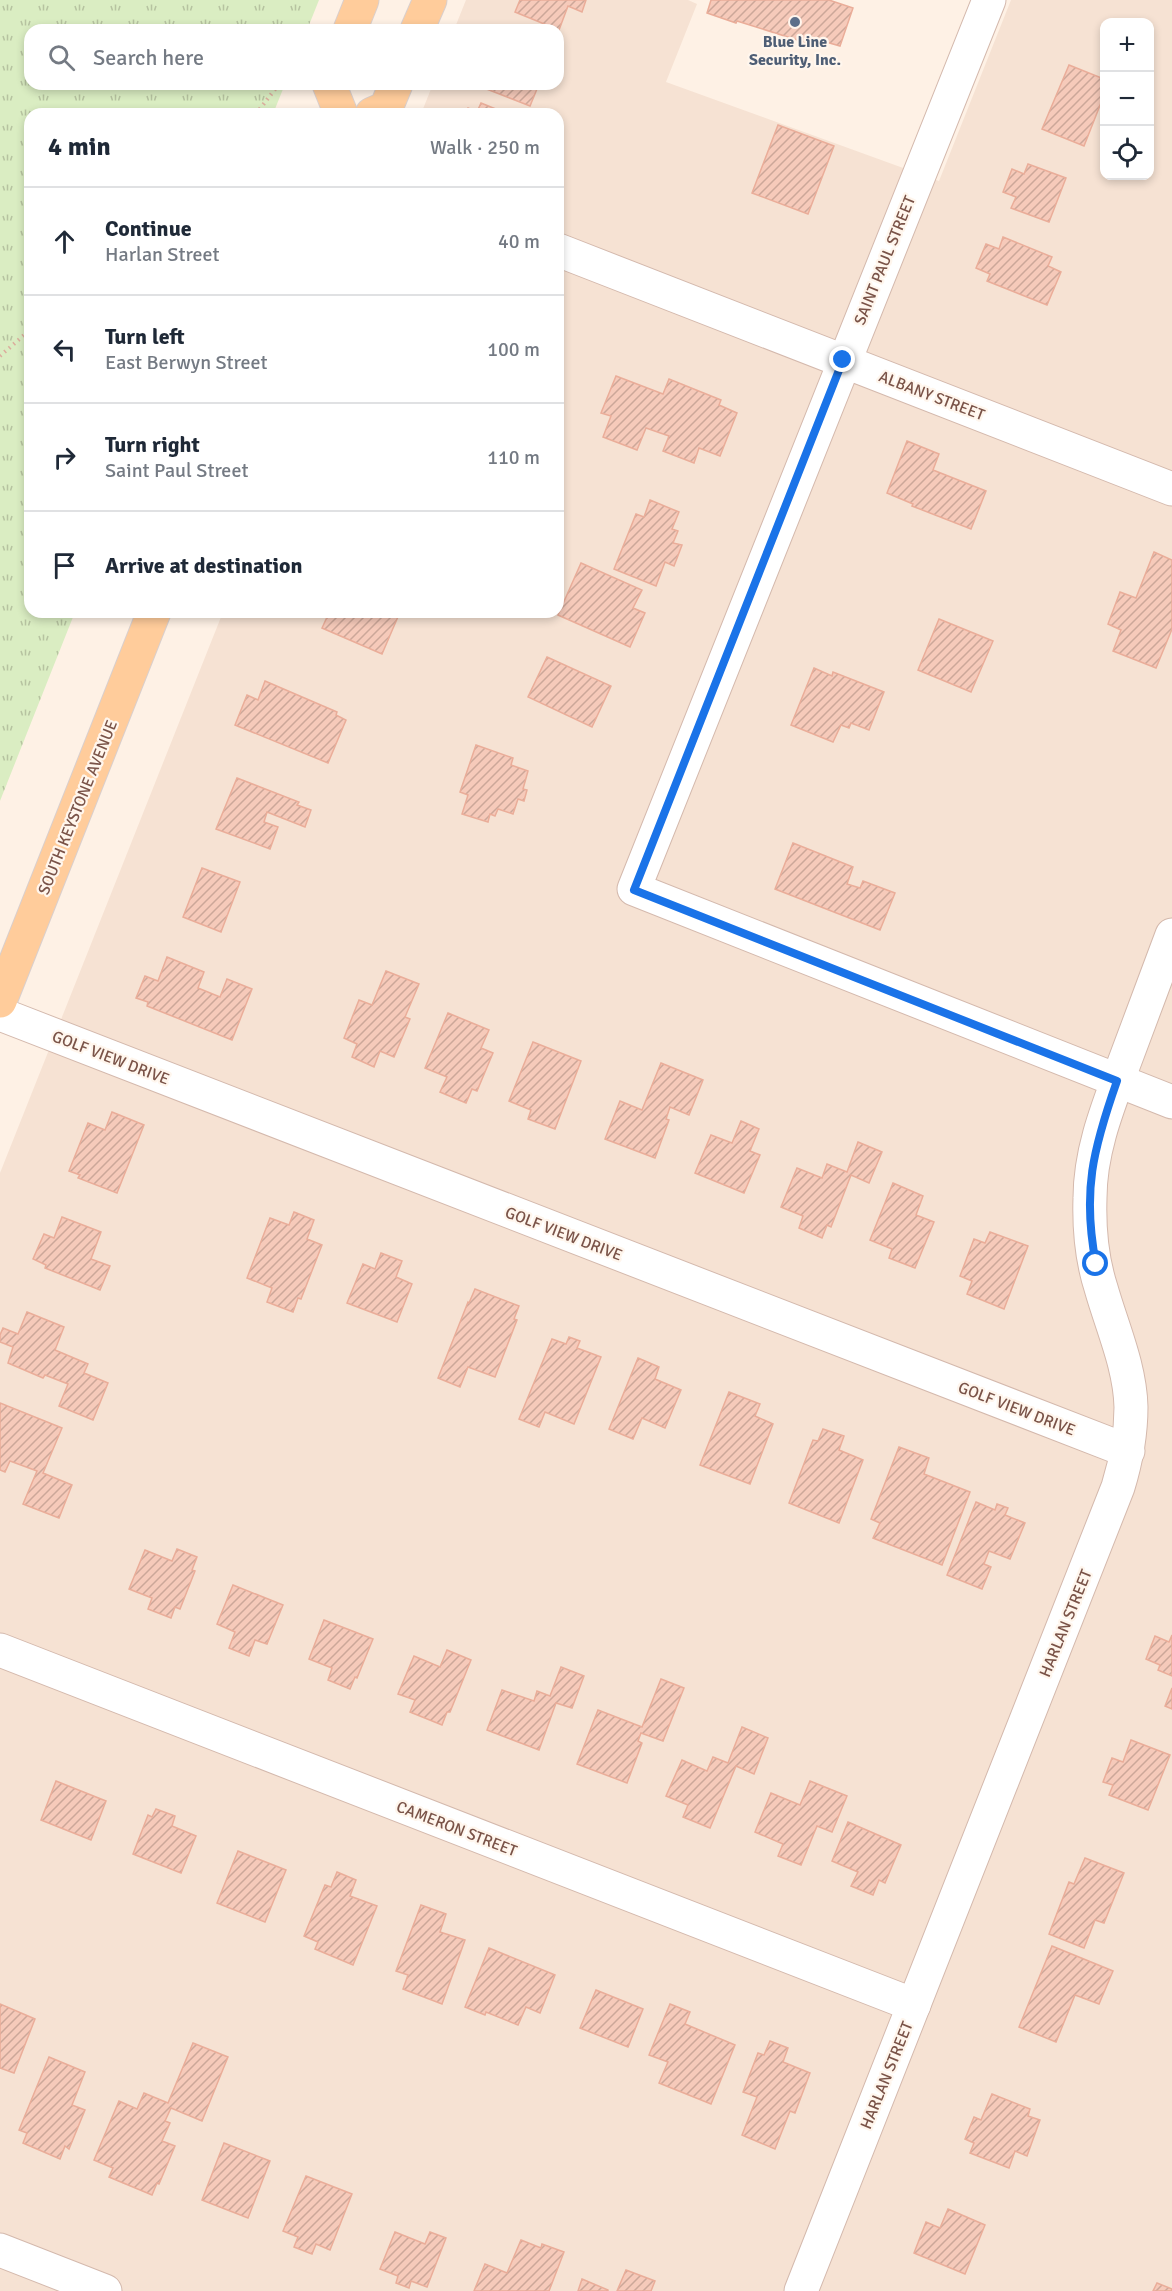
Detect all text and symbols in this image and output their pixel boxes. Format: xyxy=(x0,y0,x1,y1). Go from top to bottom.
marker: Blue Line Security, Inc. xyxy=(788,15,802,29)
map controls xyxy=(1100,18,1154,180)
button: + xyxy=(1100,18,1154,72)
search box xyxy=(24,24,564,90)
place label: Blue Line Security, Inc. xyxy=(749,32,841,70)
icon: search xyxy=(45,41,78,74)
text: Search here xyxy=(93,44,204,71)
button: − xyxy=(1100,72,1154,126)
button: locate xyxy=(1100,126,1154,180)
text: 4 min xyxy=(48,131,111,163)
text: Walk · 250 m xyxy=(430,135,540,160)
street label: SAINT PAUL STREET xyxy=(850,193,920,328)
text: Continue xyxy=(105,215,192,242)
icon: ahead xyxy=(48,225,81,258)
text: 40 m xyxy=(498,229,540,254)
text: Harlan Street xyxy=(105,242,219,267)
text: Turn left xyxy=(105,323,185,350)
icon: left xyxy=(48,333,81,366)
text: 100 m xyxy=(487,337,540,362)
route end xyxy=(829,346,855,372)
text: East Berwyn Street xyxy=(105,350,268,375)
street label: ALBANY STREET xyxy=(876,367,988,425)
text: Turn right xyxy=(105,431,200,458)
icon: right xyxy=(48,441,81,474)
text: 110 m xyxy=(487,445,540,470)
text: Saint Paul Street xyxy=(105,458,248,483)
icon: arrive xyxy=(48,549,81,582)
text: Arrive at destination xyxy=(105,552,302,579)
street label: SOUTH KEYSTONE AVENUE xyxy=(34,717,122,898)
street label: GOLF VIEW DRIVE xyxy=(49,1026,172,1089)
street label: GOLF VIEW DRIVE xyxy=(502,1202,625,1265)
route start xyxy=(1082,1250,1108,1276)
street label: GOLF VIEW DRIVE xyxy=(955,1377,1078,1440)
street label: HARLAN STREET xyxy=(1035,1566,1097,1680)
street label: CAMERON STREET xyxy=(393,1797,520,1861)
street label: HARLAN STREET xyxy=(856,2018,918,2132)

